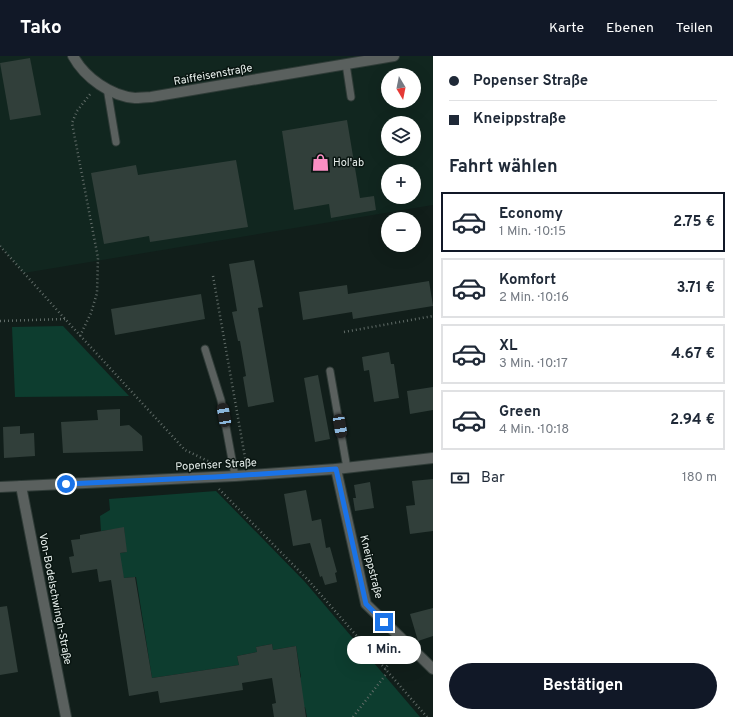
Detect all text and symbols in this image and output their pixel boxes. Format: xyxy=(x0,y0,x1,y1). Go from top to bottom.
text: Tako xyxy=(20,16,62,40)
text: Karte xyxy=(549,20,584,37)
text: Ebenen xyxy=(606,20,654,37)
text: Teilen xyxy=(676,20,713,37)
street label: Raiffeisenstraße xyxy=(172,61,254,89)
north arrow xyxy=(381,68,421,108)
map controls xyxy=(381,68,421,252)
text: Popenser Straße xyxy=(473,72,588,91)
text: Kneippstraße xyxy=(473,110,566,129)
button: layers xyxy=(381,116,421,156)
shop icon: Hol'ab xyxy=(310,153,330,173)
place label: Hol'ab xyxy=(333,156,364,170)
text: Fahrt wählen xyxy=(449,156,558,179)
button: + xyxy=(381,164,421,204)
icon: car xyxy=(451,204,487,240)
text: Economy xyxy=(499,205,563,224)
button: − xyxy=(381,212,421,252)
text: 2.75 € xyxy=(673,213,715,232)
text: 1 Min. · 10:15 xyxy=(499,224,566,240)
icon: car xyxy=(451,270,487,306)
text: Komfort xyxy=(499,271,556,290)
text: 3.71 € xyxy=(676,279,715,298)
text: 2 Min. · 10:16 xyxy=(499,290,569,306)
icon: car xyxy=(451,336,487,372)
text: XL xyxy=(499,337,517,356)
text: 4.67 € xyxy=(671,345,715,364)
text: 3 Min. · 10:17 xyxy=(499,356,568,372)
car xyxy=(216,402,232,428)
icon: car xyxy=(451,402,487,438)
text: Green xyxy=(499,403,541,422)
text: 2.94 € xyxy=(670,411,715,430)
car xyxy=(332,413,348,439)
text: 4 Min. · 10:18 xyxy=(499,422,569,438)
street label: Popenser Straße xyxy=(175,456,257,474)
icon: cash xyxy=(449,467,471,489)
text: Bar xyxy=(481,469,505,488)
text: 180 m xyxy=(682,470,717,486)
route start xyxy=(57,475,75,493)
street label: Von-Bodelschwingh-Straße xyxy=(35,532,75,666)
street label: Kneippstraße xyxy=(356,534,386,600)
route end xyxy=(375,613,393,631)
callout: 1 Min. xyxy=(347,636,421,664)
text: 1 Min. xyxy=(367,642,401,658)
button: Bestätigen xyxy=(449,663,717,709)

